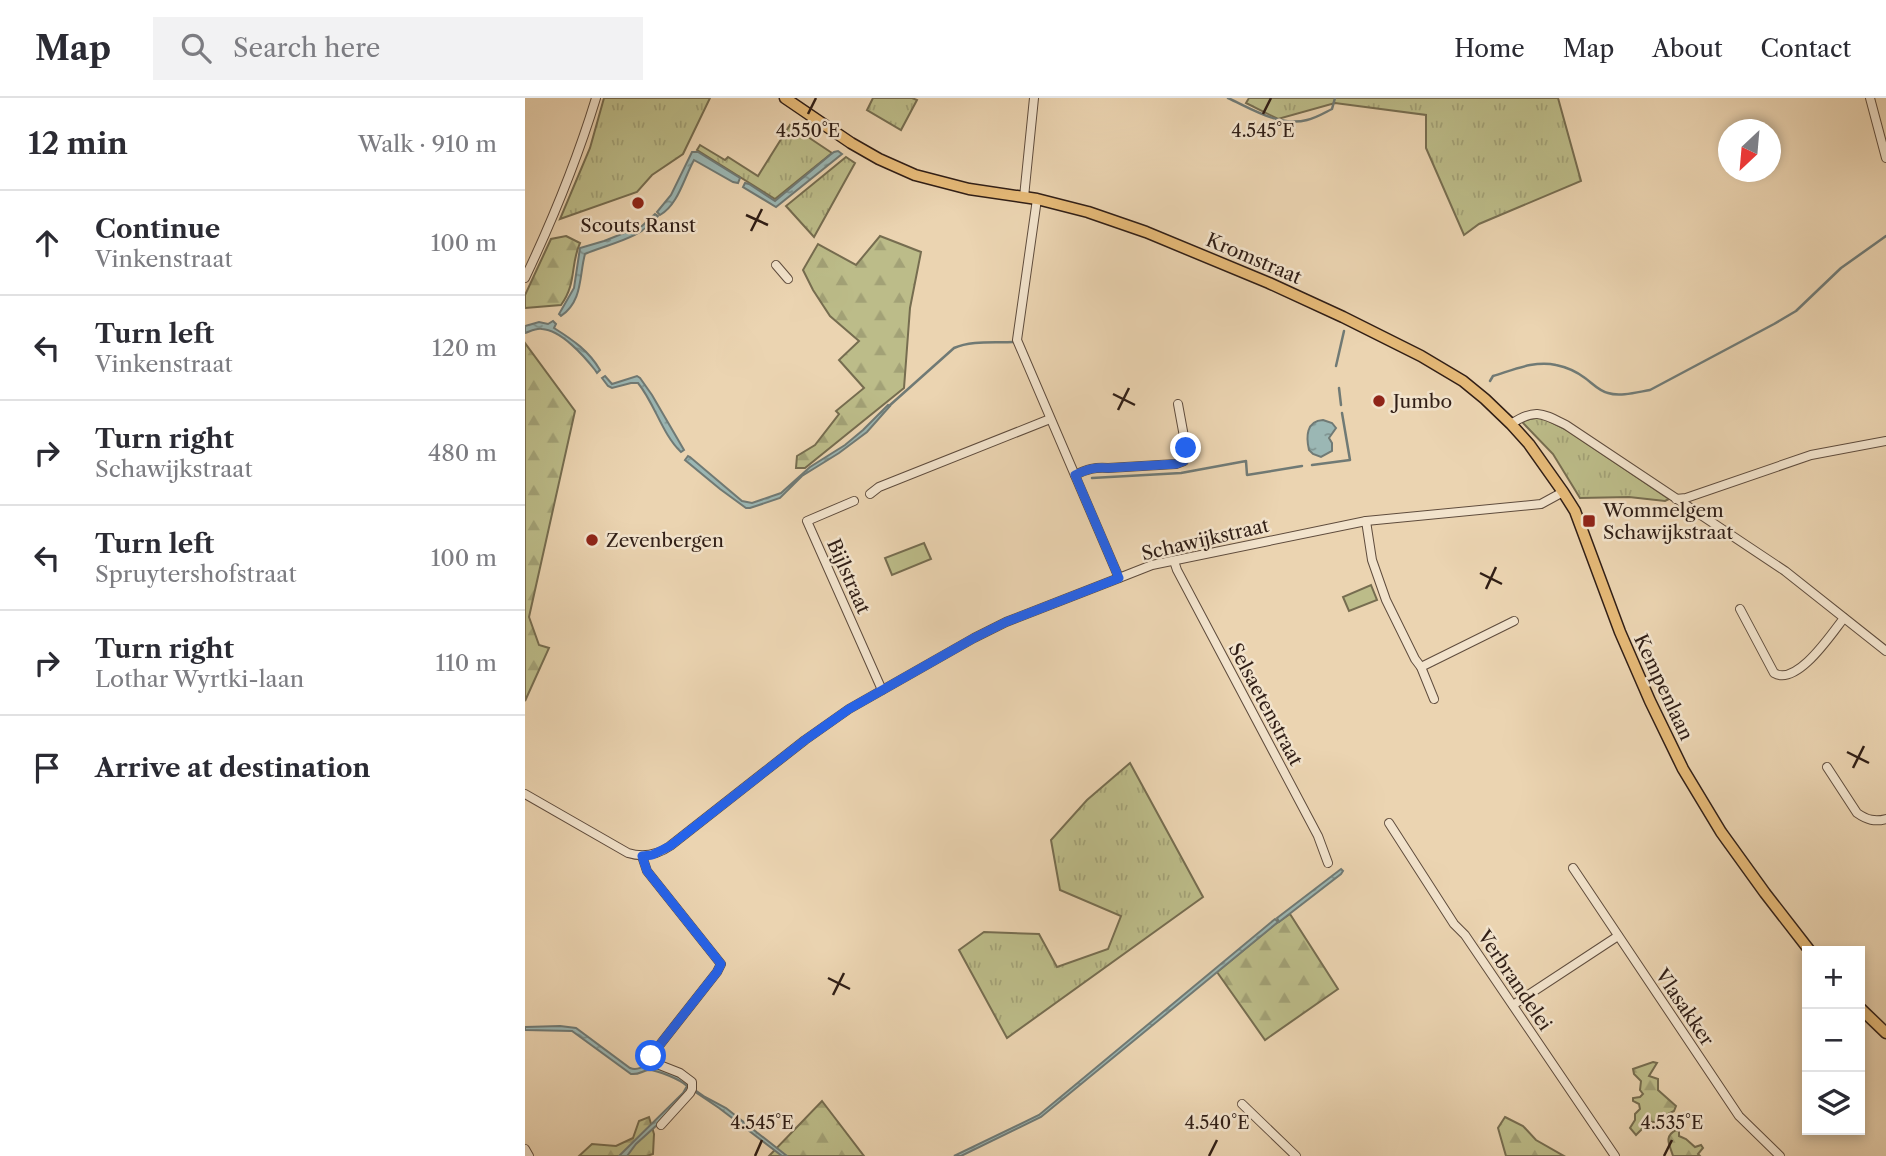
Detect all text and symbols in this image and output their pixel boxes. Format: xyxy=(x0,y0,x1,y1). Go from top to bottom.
search box xyxy=(153,17,643,80)
text: Map xyxy=(35,28,111,69)
icon: search xyxy=(177,29,215,67)
text: Search here xyxy=(233,32,380,64)
text: Home xyxy=(1454,34,1525,63)
text: Map xyxy=(1563,34,1614,63)
text: About xyxy=(1652,34,1723,63)
text: Contact xyxy=(1761,34,1851,63)
north arrow xyxy=(1718,119,1781,182)
text: 4.550°E xyxy=(776,120,840,142)
text: 4.545°E xyxy=(1231,120,1295,142)
text: 12 min xyxy=(28,125,128,162)
text: Walk · 910 m xyxy=(358,130,497,158)
marker: Scouts Ranst xyxy=(630,195,646,211)
text: Continue xyxy=(95,213,220,245)
place label: Scouts Ranst xyxy=(580,214,696,237)
icon: ahead xyxy=(28,224,66,262)
street label: Kromstraat xyxy=(1203,228,1305,289)
text: 100 m xyxy=(431,229,497,257)
text: Vinkenstraat xyxy=(95,245,233,273)
text: Turn left xyxy=(95,318,214,350)
icon: left xyxy=(28,329,66,367)
text: 120 m xyxy=(432,334,497,362)
text: Vinkenstraat xyxy=(95,350,233,378)
place label: Jumbo xyxy=(1390,390,1452,413)
marker: Jumbo xyxy=(1371,393,1387,409)
text: Turn right xyxy=(95,423,234,455)
route end xyxy=(1170,432,1201,463)
icon: right xyxy=(28,434,66,472)
text: 480 m xyxy=(428,439,497,467)
text: Schawijkstraat xyxy=(95,455,253,483)
place label: Wommelgem Schawijkstraat xyxy=(1602,499,1733,544)
marker: Wommelgem Schawijkstraat xyxy=(1581,513,1597,529)
street label: Schawijkstraat xyxy=(1139,514,1271,565)
text: Turn left xyxy=(95,528,214,560)
place label: Zevenbergen xyxy=(606,529,724,552)
marker: Zevenbergen xyxy=(584,532,600,548)
street label: Bijlstraat xyxy=(822,535,875,617)
icon: left xyxy=(28,539,66,577)
text: 100 m xyxy=(431,544,497,572)
text: Spruytershofstraat xyxy=(95,560,297,588)
street label: Kempenlaan xyxy=(1629,630,1698,744)
text: Turn right xyxy=(95,633,234,665)
street label: Selsaetenstraat xyxy=(1224,639,1308,770)
icon: right xyxy=(28,644,66,682)
text: 110 m xyxy=(436,649,497,677)
text: Lothar Wyrtki-laan xyxy=(95,665,304,693)
icon: arrive xyxy=(28,749,66,787)
text: Arrive at destination xyxy=(95,752,370,784)
street label: Verbrandelei xyxy=(1472,925,1557,1035)
map controls xyxy=(1802,946,1865,1135)
button: + xyxy=(1802,946,1865,1009)
street label: Vlasakker xyxy=(1650,964,1719,1050)
button: − xyxy=(1802,1009,1865,1072)
route start xyxy=(635,1040,666,1071)
button: layers xyxy=(1802,1072,1865,1135)
text: 4.545°E xyxy=(730,1112,794,1134)
text: 4.540°E xyxy=(1184,1112,1250,1134)
text: 4.535°E xyxy=(1641,1112,1704,1134)

